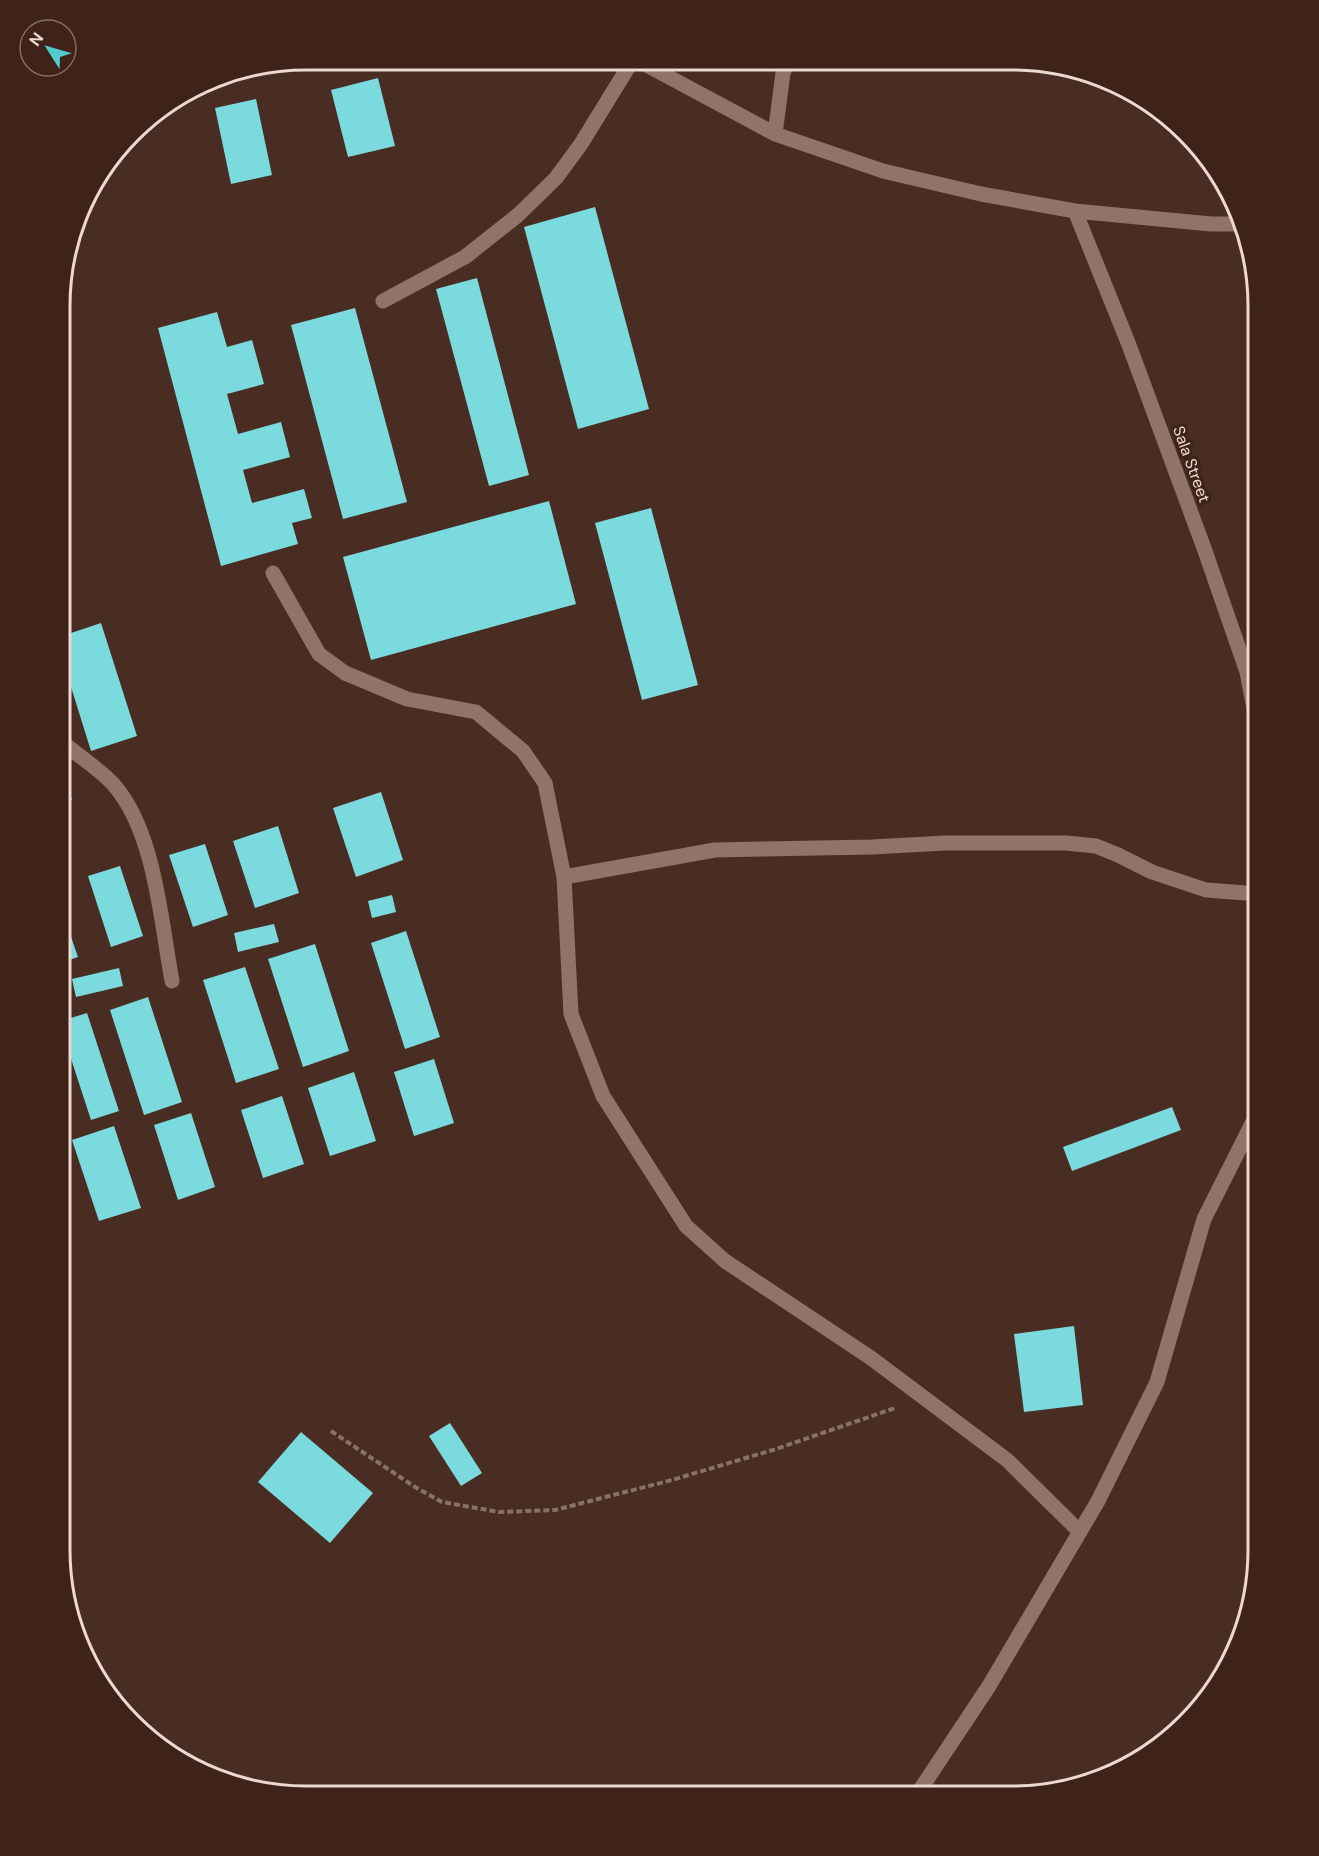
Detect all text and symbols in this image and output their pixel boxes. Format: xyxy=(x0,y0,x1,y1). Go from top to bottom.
north arrow xyxy=(18,18,78,78)
text: N xyxy=(25,28,48,50)
street label: Sala Street xyxy=(1168,423,1215,505)

